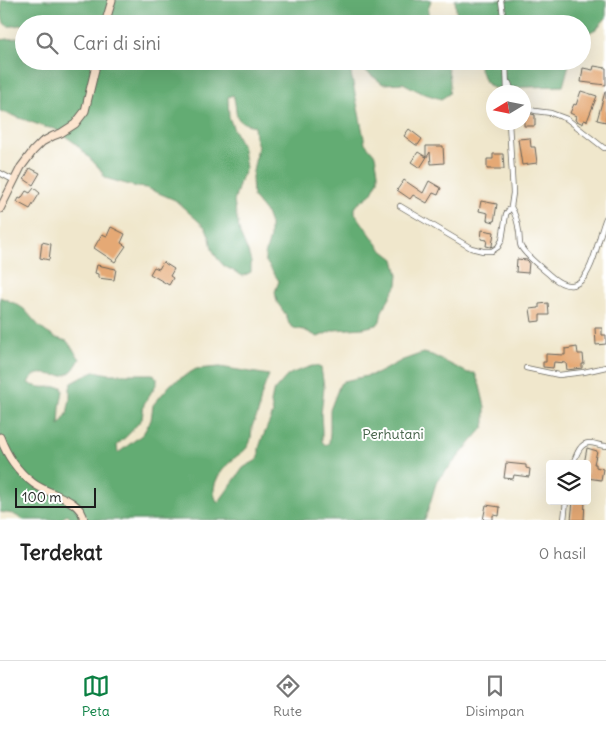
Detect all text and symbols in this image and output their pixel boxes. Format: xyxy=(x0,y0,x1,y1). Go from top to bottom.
search box xyxy=(15,15,591,70)
icon: search xyxy=(33,29,61,57)
text: Cari di sini xyxy=(73,31,161,55)
north arrow xyxy=(486,85,531,130)
park label: Perhutani xyxy=(362,425,424,443)
map controls xyxy=(546,460,591,505)
button: layers xyxy=(546,460,591,505)
scale bar xyxy=(15,485,96,508)
text: 100 m xyxy=(22,488,62,506)
text: Terdekat xyxy=(20,539,102,566)
text: 0 hasil xyxy=(539,543,586,563)
tab: Peta xyxy=(82,672,110,720)
tab: Rute xyxy=(273,672,302,720)
tab: Disimpan xyxy=(465,672,524,720)

